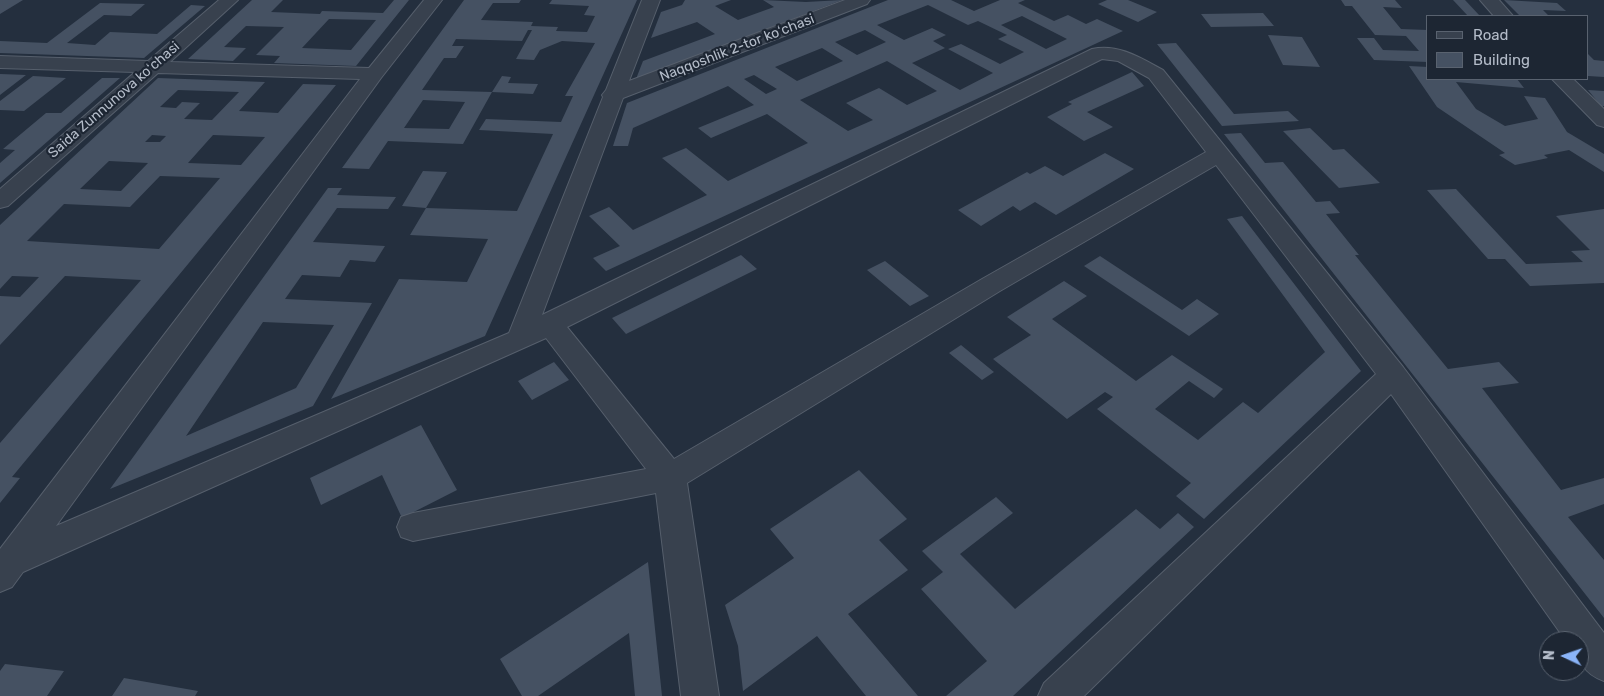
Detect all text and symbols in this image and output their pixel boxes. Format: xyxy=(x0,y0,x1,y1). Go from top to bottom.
street label: Naqqoshlik 2-tor koʻchasi xyxy=(657,11,817,85)
legend xyxy=(1426,15,1589,80)
text: Road xyxy=(1473,26,1509,44)
street label: Saida Zunnunova koʻchasi xyxy=(45,38,183,162)
text: Building xyxy=(1473,51,1530,69)
north arrow xyxy=(1539,631,1589,681)
text: N xyxy=(1541,650,1558,661)

